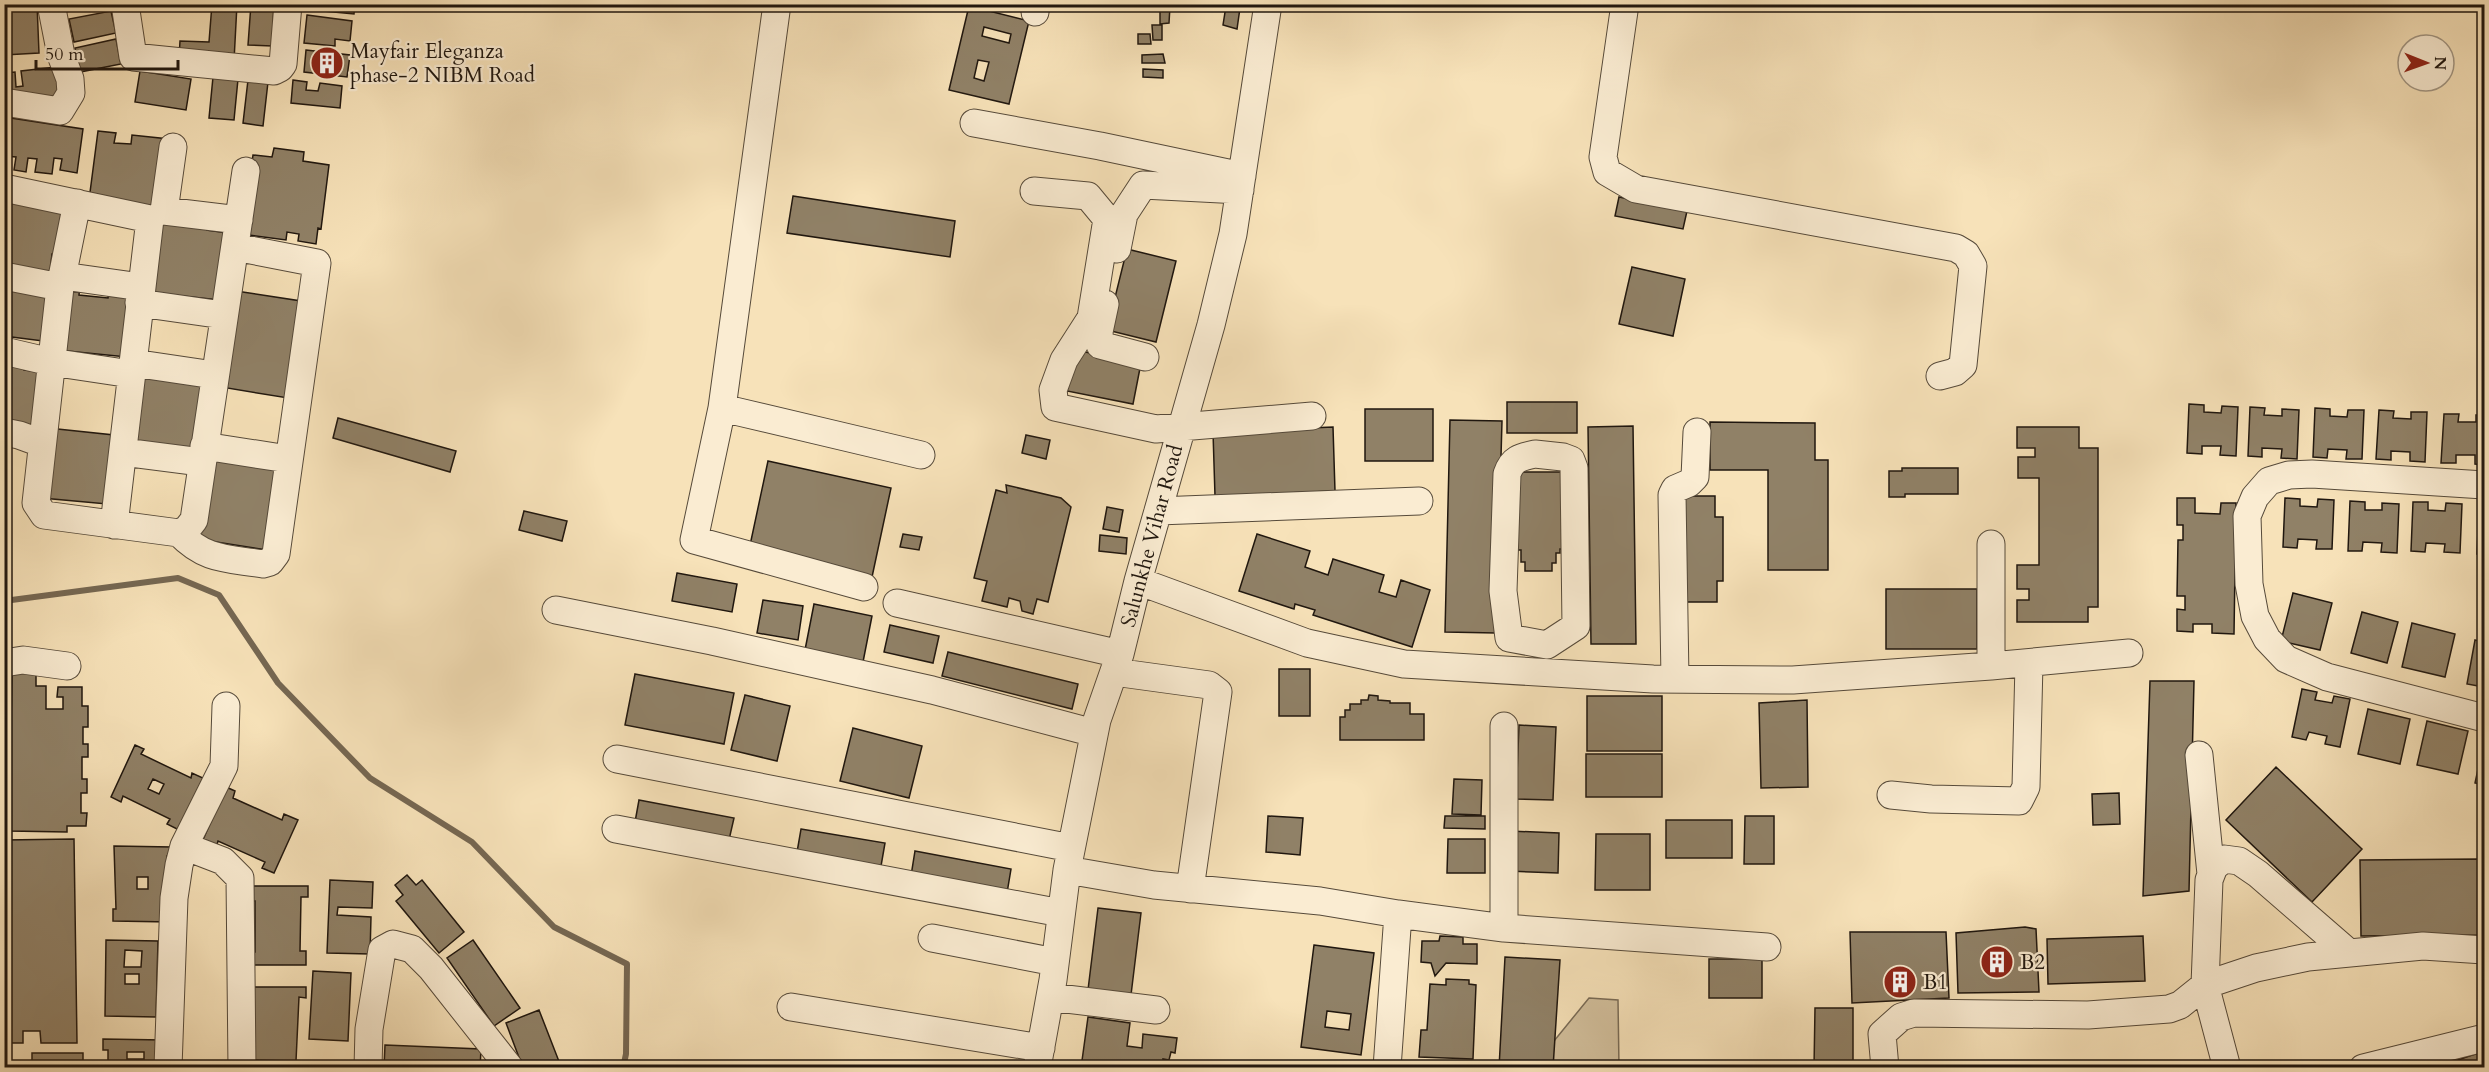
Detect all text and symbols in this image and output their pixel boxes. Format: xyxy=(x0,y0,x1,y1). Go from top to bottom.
scale bar xyxy=(36,33,178,71)
north arrow xyxy=(2396,33,2456,93)
place label: Mayfair Eleganza phase-2 NIBM Road xyxy=(350,37,535,90)
text: 50 m xyxy=(45,42,84,67)
building icon: Mayfair Eleganza phase-2 NIBM Road xyxy=(309,45,345,81)
text: N xyxy=(2429,56,2451,70)
street label: Salunkhe Vihar Road xyxy=(1114,442,1190,630)
building icon: B2 xyxy=(1979,944,2015,980)
place label: B2 xyxy=(2020,948,2045,977)
building icon: B1 xyxy=(1882,964,1918,1000)
place label: B1 xyxy=(1923,968,1948,997)

